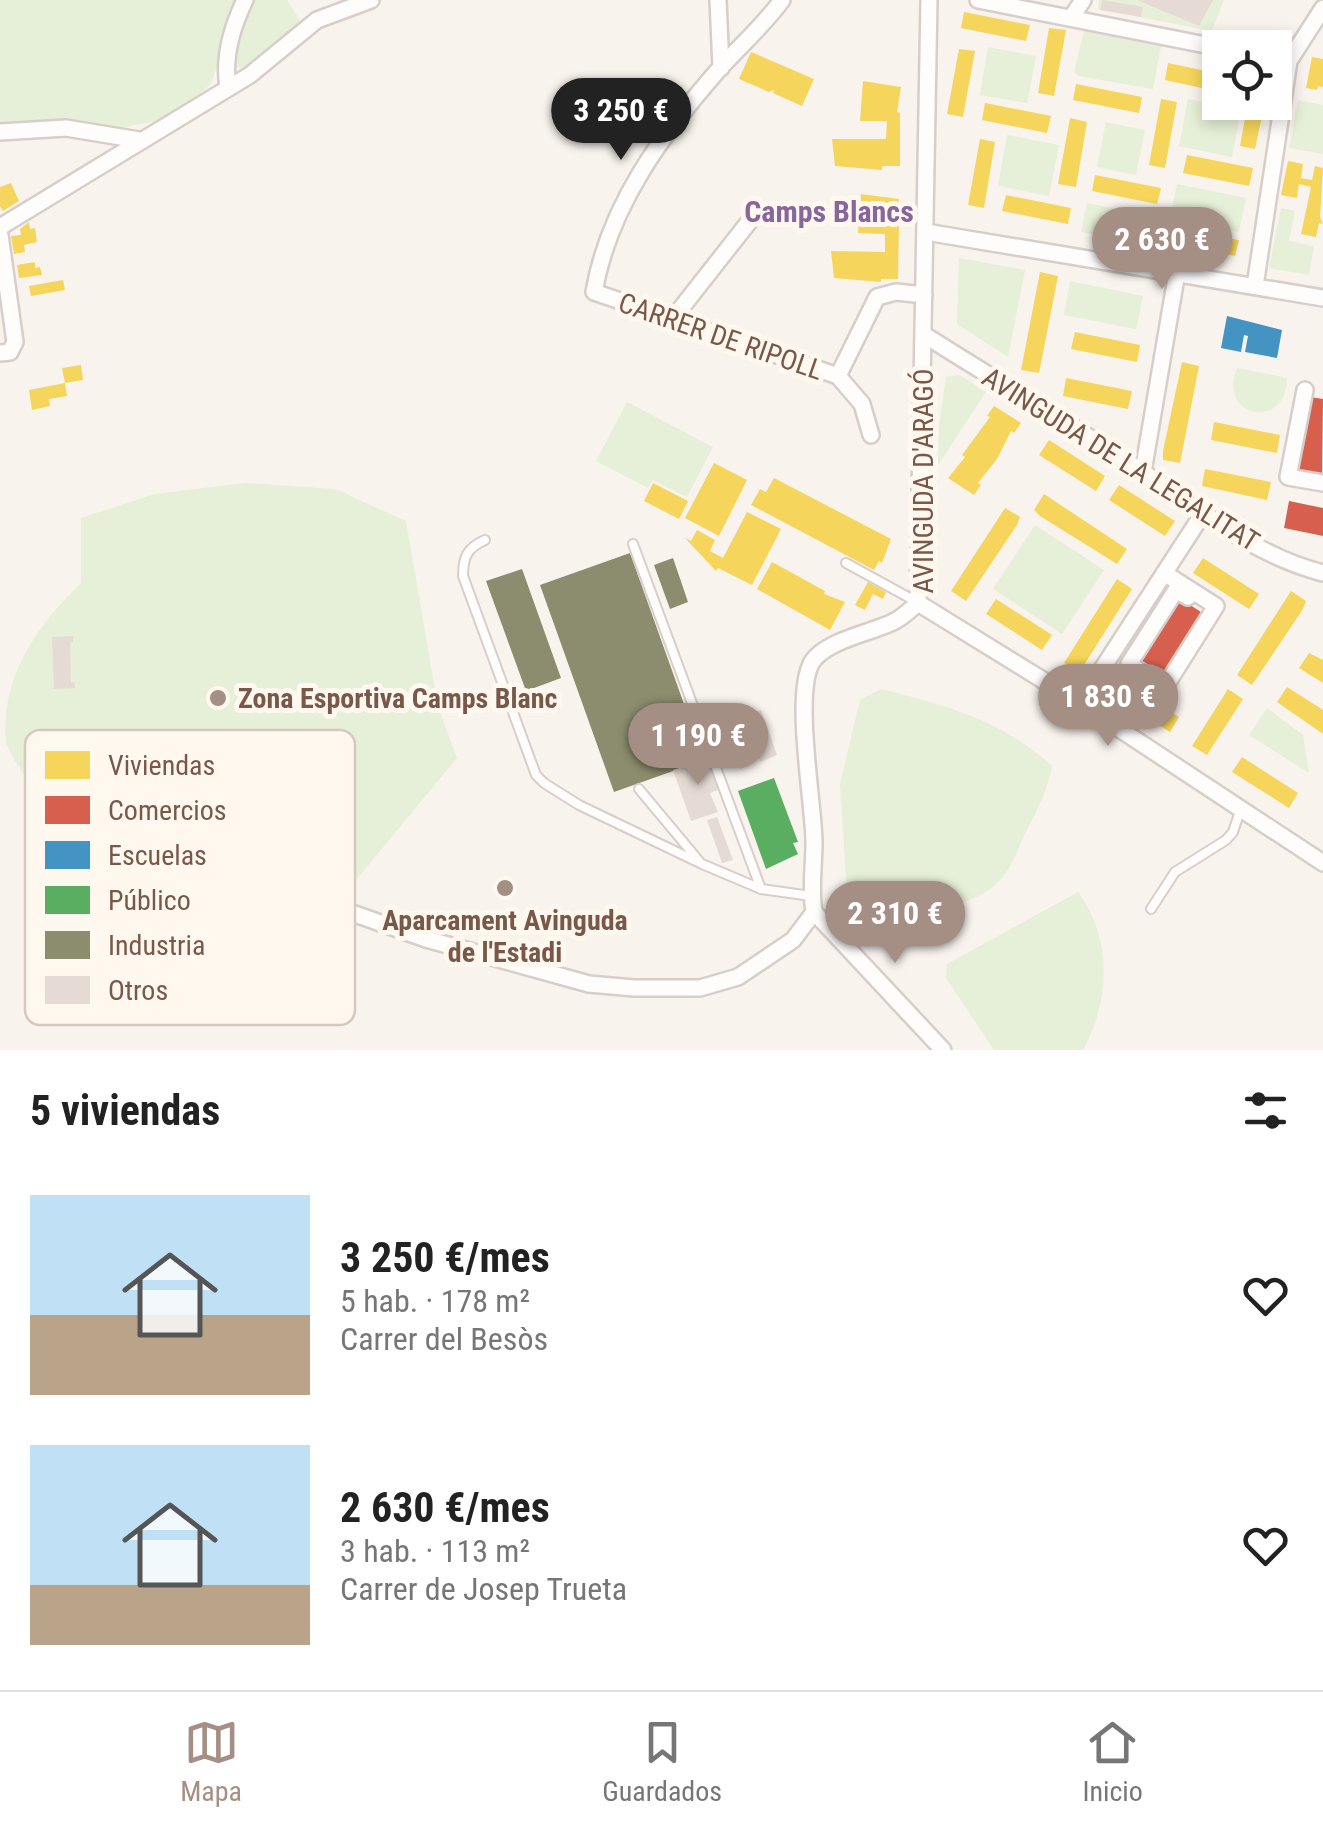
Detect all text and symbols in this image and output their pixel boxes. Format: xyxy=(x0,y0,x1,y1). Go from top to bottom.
map controls xyxy=(1202,30,1292,120)
button: locate xyxy=(1202,30,1292,120)
pin: 3 250 € xyxy=(529,78,713,163)
text: 3 250 € xyxy=(573,91,669,129)
district label: Camps Blancs xyxy=(744,194,914,229)
pin: 2 630 € xyxy=(1070,207,1254,292)
text: 2 630 € xyxy=(1114,220,1210,258)
street label: CARRER DE RIPOLL xyxy=(614,286,827,387)
street label: AVINGUDA DE LA LEGALITAT xyxy=(976,361,1265,558)
street label: AVINGUDA D'ARAGÓ xyxy=(907,368,940,594)
pin: 1 830 € xyxy=(1016,664,1200,749)
text: 1 830 € xyxy=(1060,677,1156,715)
place label: Zona Esportiva Camps Blanc xyxy=(238,682,557,715)
marker: Zona Esportiva Camps Blanc xyxy=(207,687,229,709)
pin: 1 190 € xyxy=(606,703,790,788)
text: 1 190 € xyxy=(650,716,746,754)
legend xyxy=(25,730,355,1025)
text: Viviendas xyxy=(108,749,215,782)
text: Comercios xyxy=(108,794,227,827)
text: Escuelas xyxy=(108,839,207,872)
marker: Aparcament Avinguda de l'Estadi xyxy=(494,877,516,899)
pin: 2 310 € xyxy=(803,881,987,966)
text: Público xyxy=(108,884,191,917)
text: 2 310 € xyxy=(847,894,943,932)
place label: Aparcament Avinguda de l'Estadi xyxy=(382,904,628,969)
text: Industria xyxy=(108,929,205,962)
text: Otros xyxy=(108,974,168,1007)
icon: filters xyxy=(1238,1083,1293,1138)
text: 5 viviendas xyxy=(30,1086,220,1135)
text: 3 250 €/mes xyxy=(340,1233,550,1282)
icon: home xyxy=(110,1235,230,1355)
icon: heart xyxy=(1238,1268,1293,1323)
text: 5 hab. · 178 m² xyxy=(340,1282,530,1320)
text: Carrer del Besòs xyxy=(340,1320,548,1358)
text: 2 630 €/mes xyxy=(340,1483,550,1532)
icon: home xyxy=(110,1485,230,1605)
icon: heart xyxy=(1238,1518,1293,1573)
text: 3 hab. · 113 m² xyxy=(340,1532,530,1570)
text: Carrer de Josep Trueta xyxy=(340,1570,627,1608)
tab: Mapa xyxy=(180,1715,242,1808)
tab: Guardados xyxy=(602,1715,722,1808)
tab: Inicio xyxy=(1082,1715,1143,1808)

